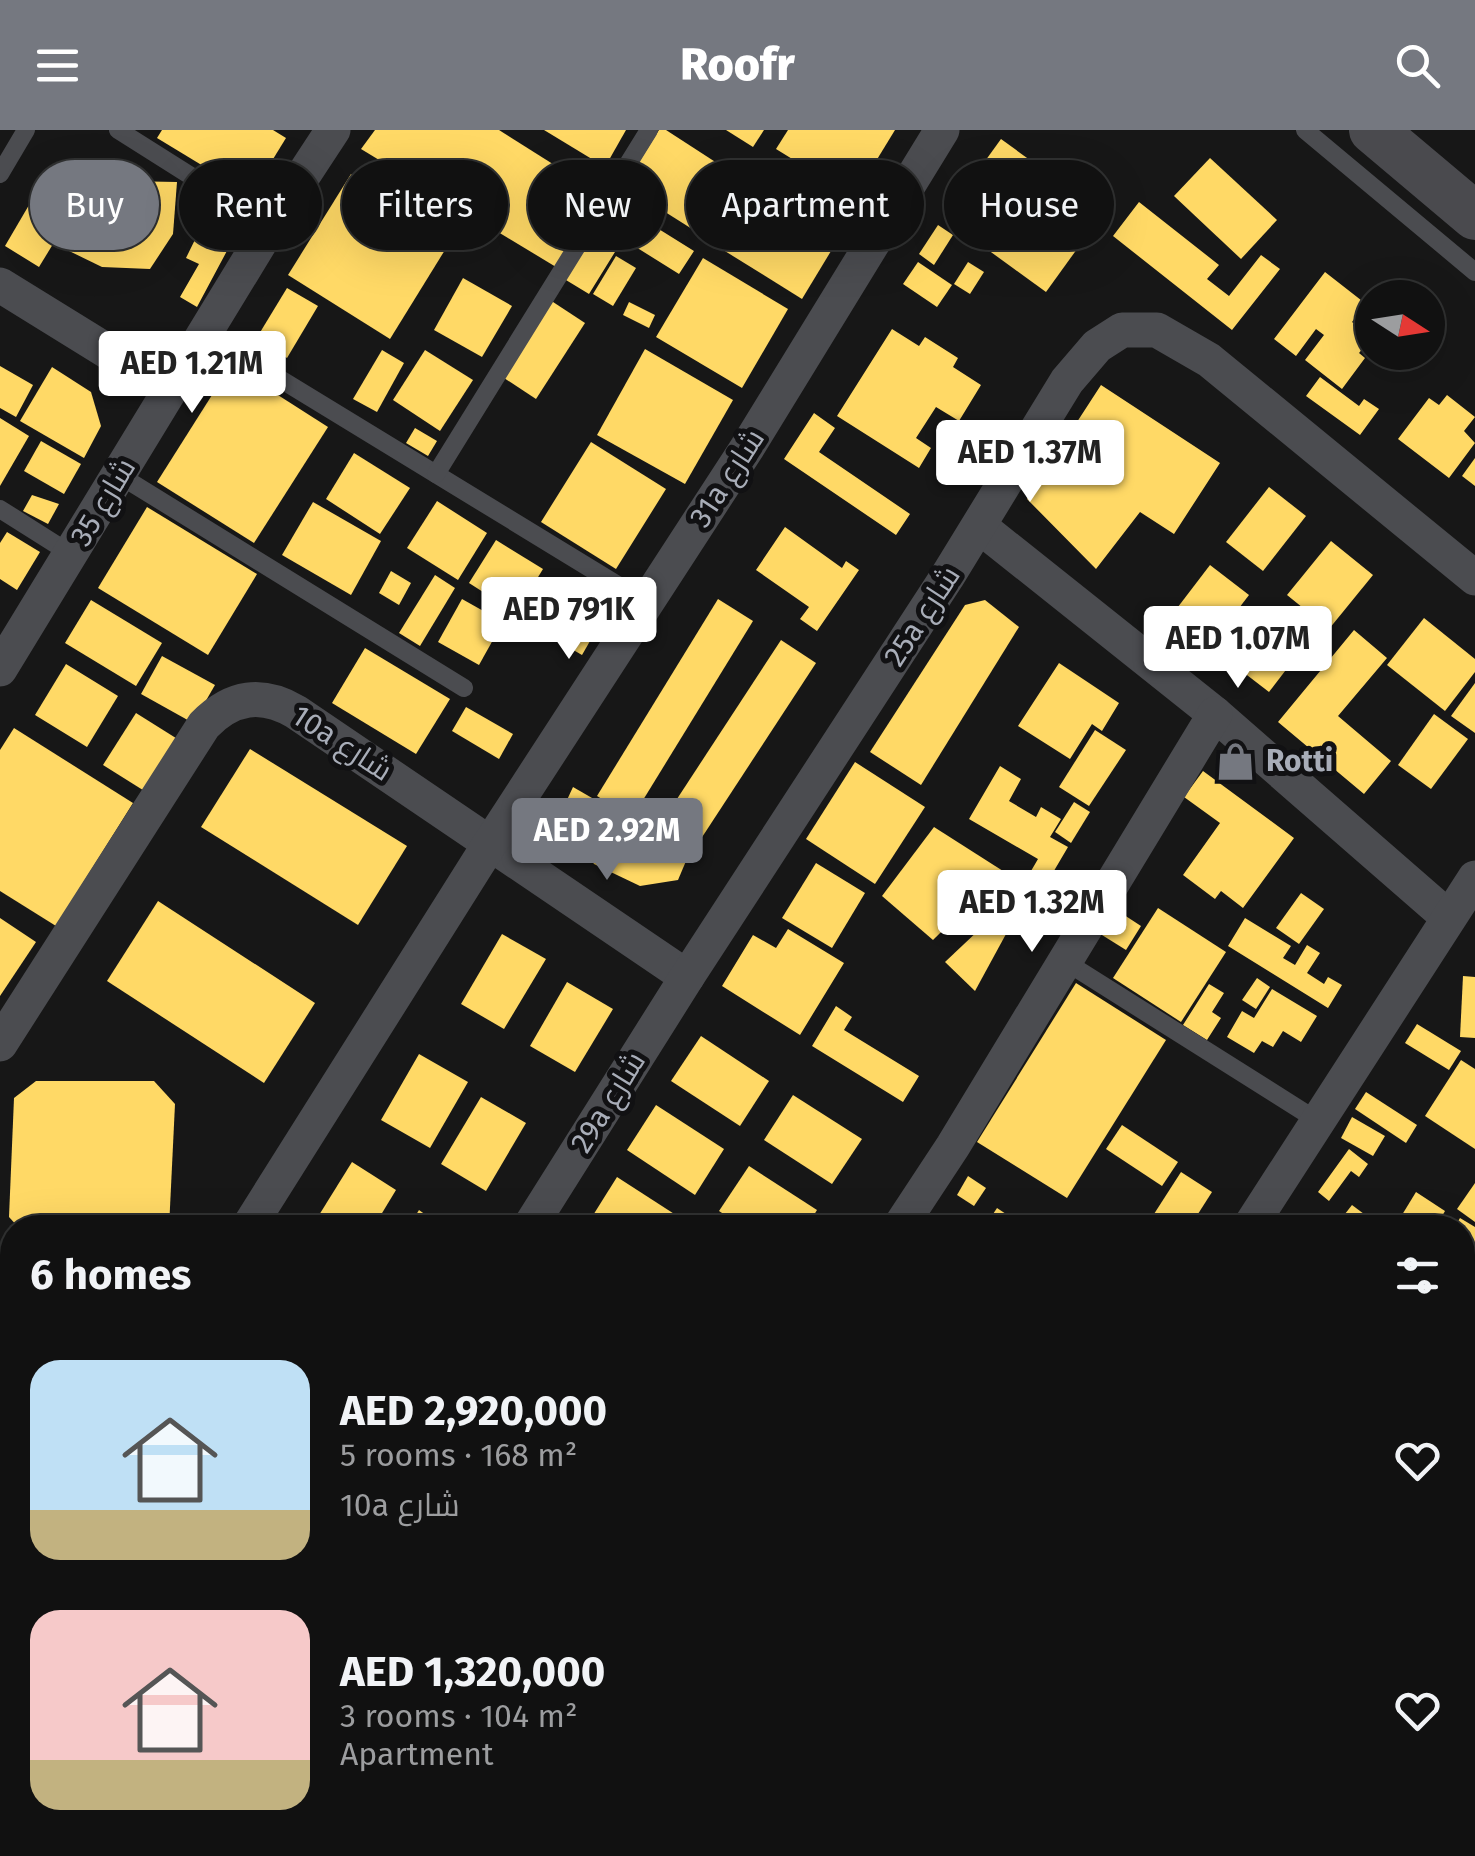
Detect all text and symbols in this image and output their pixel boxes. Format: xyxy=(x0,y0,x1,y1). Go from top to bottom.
icon: menu xyxy=(30,38,85,93)
text: Roofr xyxy=(680,38,795,92)
icon: search xyxy=(1390,38,1445,93)
chip: Buy xyxy=(30,160,159,250)
chip: Rent xyxy=(179,160,322,250)
chip: Filters xyxy=(342,160,508,250)
chip: New xyxy=(528,160,666,250)
chip: Apartment xyxy=(686,160,924,250)
chip: House xyxy=(944,160,1114,250)
north arrow xyxy=(1355,280,1445,370)
map controls xyxy=(1355,280,1445,370)
pin: AED 1.21M xyxy=(78,331,306,416)
text: AED 1.21M xyxy=(121,344,263,382)
pin: AED 1.37M xyxy=(916,420,1144,505)
street label: 31a شارع xyxy=(682,422,774,535)
text: AED 1.37M xyxy=(958,433,1102,471)
street label: شارع 35 xyxy=(63,452,145,553)
street label: 25a شارع xyxy=(876,559,969,674)
pin: AED 791K xyxy=(466,577,672,662)
text: AED 791K xyxy=(503,590,635,628)
pin: AED 1.07M xyxy=(1124,606,1352,691)
text: AED 1.07M xyxy=(1166,619,1310,657)
street label: 10a شارع xyxy=(284,697,399,790)
shop icon: Rotti xyxy=(1215,740,1257,782)
place label: Rotti xyxy=(1266,743,1333,779)
pin: AED 2.92M xyxy=(493,798,721,883)
text: AED 2.92M xyxy=(534,811,680,849)
pin: AED 1.32M xyxy=(918,870,1146,955)
text: AED 1.32M xyxy=(959,883,1105,921)
street label: 29a شارع xyxy=(563,1045,655,1160)
icon: filters xyxy=(1390,1248,1445,1303)
text: 6 homes xyxy=(30,1250,191,1300)
text: AED 2,920,000 xyxy=(340,1386,607,1436)
icon: home xyxy=(110,1400,230,1520)
icon: heart xyxy=(1390,1433,1445,1488)
text: 5 rooms · 168 m² xyxy=(340,1436,577,1474)
text: 10a شارع xyxy=(340,1486,460,1524)
text: AED 1,320,000 xyxy=(340,1647,605,1697)
icon: home xyxy=(110,1650,230,1770)
icon: heart xyxy=(1390,1683,1445,1738)
text: 3 rooms · 104 m² xyxy=(340,1697,578,1735)
text: Apartment xyxy=(340,1735,494,1773)

